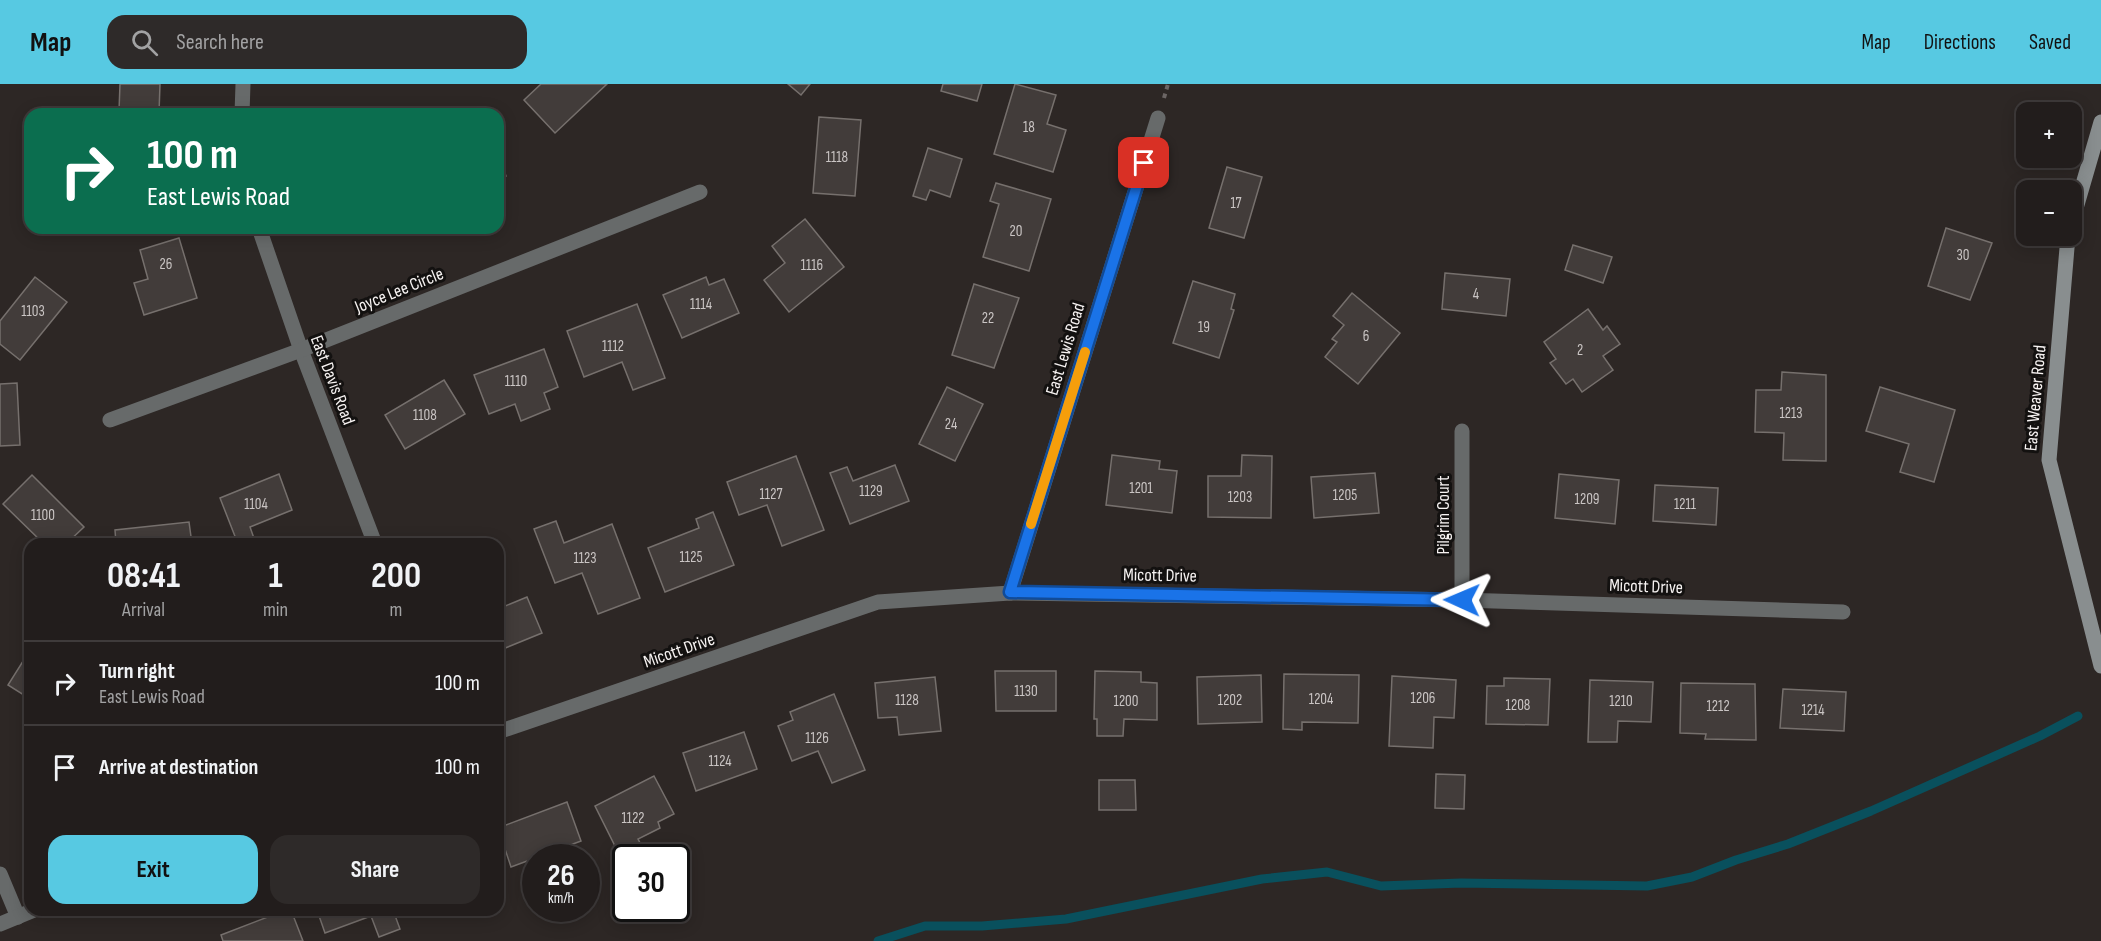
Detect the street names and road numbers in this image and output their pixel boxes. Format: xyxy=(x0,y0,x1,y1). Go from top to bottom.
street label: Joyce Lee Circle xyxy=(351,263,447,318)
street label: East Lewis Road xyxy=(1042,301,1089,398)
street label: East Davis Road xyxy=(306,333,359,428)
street label: East Weaver Road xyxy=(2020,344,2051,452)
street label: Pilgrim Court xyxy=(1433,475,1454,554)
street label: Micott Drive xyxy=(1123,564,1197,587)
street label: Micott Drive xyxy=(1609,575,1683,598)
street label: Micott Drive xyxy=(641,629,718,672)

